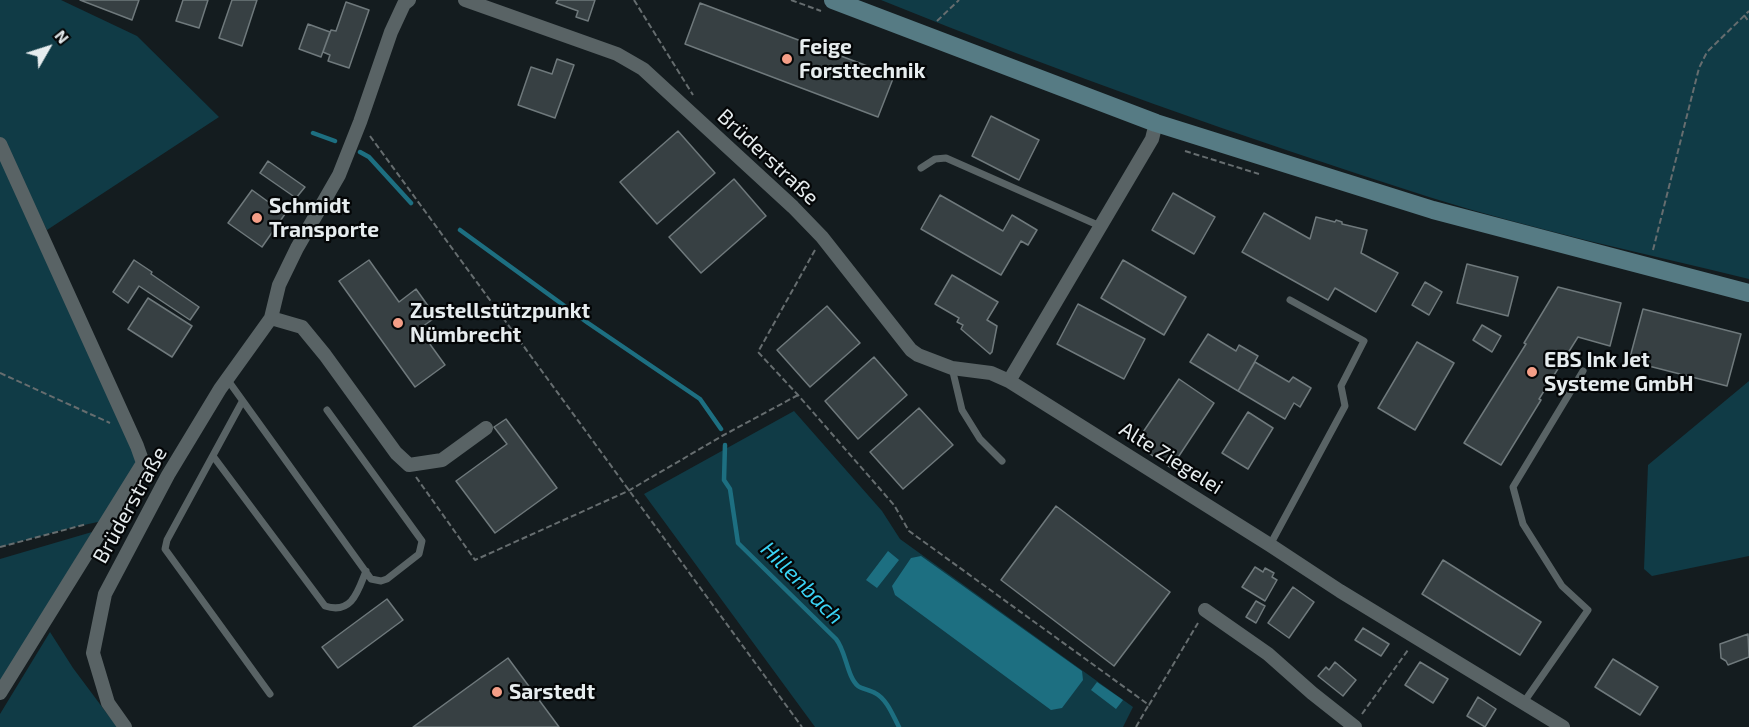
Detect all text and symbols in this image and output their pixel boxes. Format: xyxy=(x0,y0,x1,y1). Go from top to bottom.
north arrow xyxy=(18,18,78,78)
text: N xyxy=(51,26,73,47)
place label: Feige Forsttechnik xyxy=(799,34,925,84)
marker: Feige Forsttechnik xyxy=(780,52,794,66)
street label: Brüderstraße xyxy=(712,104,824,210)
place label: Schmidt Transporte xyxy=(269,193,379,243)
marker: Schmidt Transporte xyxy=(250,211,264,225)
place label: Zustellstützpunkt Nümbrecht xyxy=(410,298,590,348)
marker: Zustellstützpunkt Nümbrecht xyxy=(391,316,405,330)
place label: EBS Ink Jet Systeme GmbH xyxy=(1544,347,1694,397)
marker: EBS Ink Jet Systeme GmbH xyxy=(1525,365,1539,379)
street label: Alte Ziegelei xyxy=(1115,416,1227,500)
street label: Brüderstraße xyxy=(88,442,172,568)
water label: Hillenbach xyxy=(755,536,849,630)
place label: Sarstedt xyxy=(509,679,595,705)
marker: Sarstedt xyxy=(490,685,504,699)

